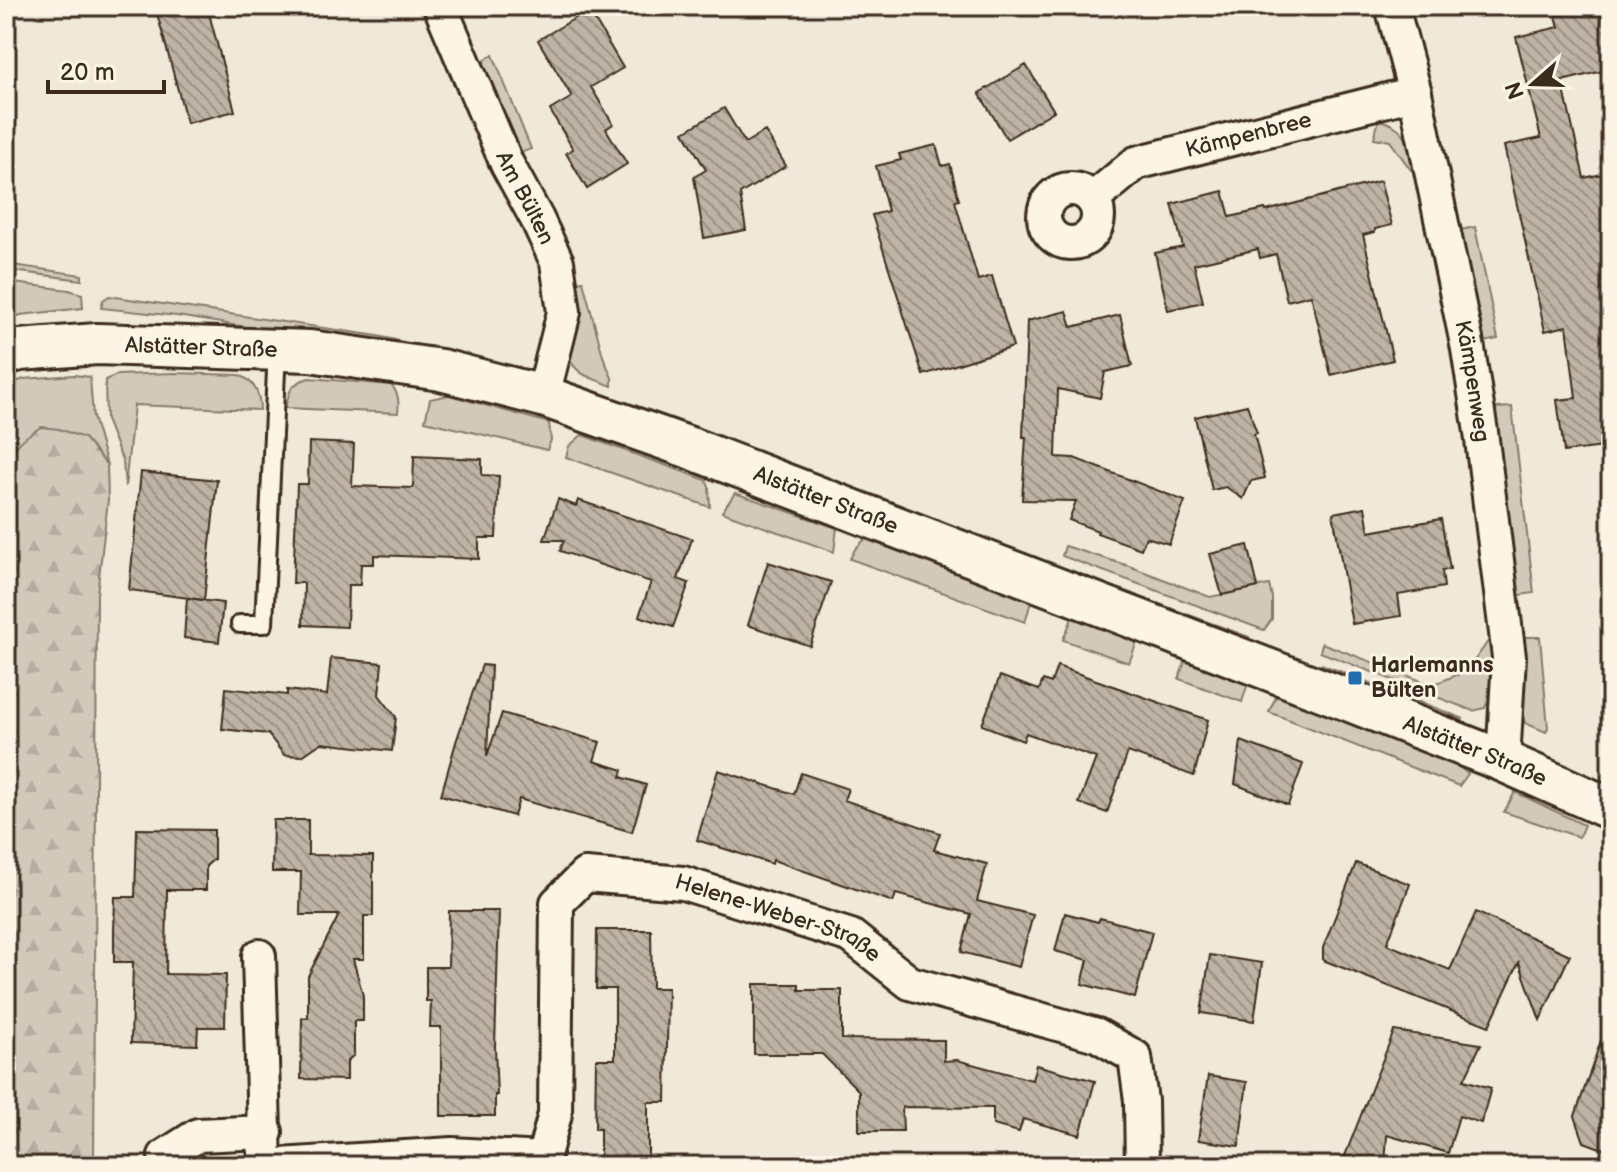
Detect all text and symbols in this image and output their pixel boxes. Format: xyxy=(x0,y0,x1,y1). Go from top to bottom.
scale bar xyxy=(48,44,164,94)
north arrow xyxy=(1493,44,1573,124)
text: 20 m xyxy=(60,58,115,87)
text: N xyxy=(1500,78,1531,103)
street label: Kämpenbree xyxy=(1183,106,1314,164)
street label: Am Bülten xyxy=(490,147,560,249)
street label: Kämpenweg xyxy=(1449,318,1496,444)
street label: Alstätter Straße xyxy=(124,331,278,363)
street label: Alstätter Straße xyxy=(750,460,902,540)
place label: Harlemanns Bülten xyxy=(1371,652,1494,704)
marker: Harlemanns Bülten xyxy=(1346,669,1364,687)
street label: Alstätter Straße xyxy=(1399,710,1551,792)
street label: Helene-Weber-Straße xyxy=(672,868,886,968)

